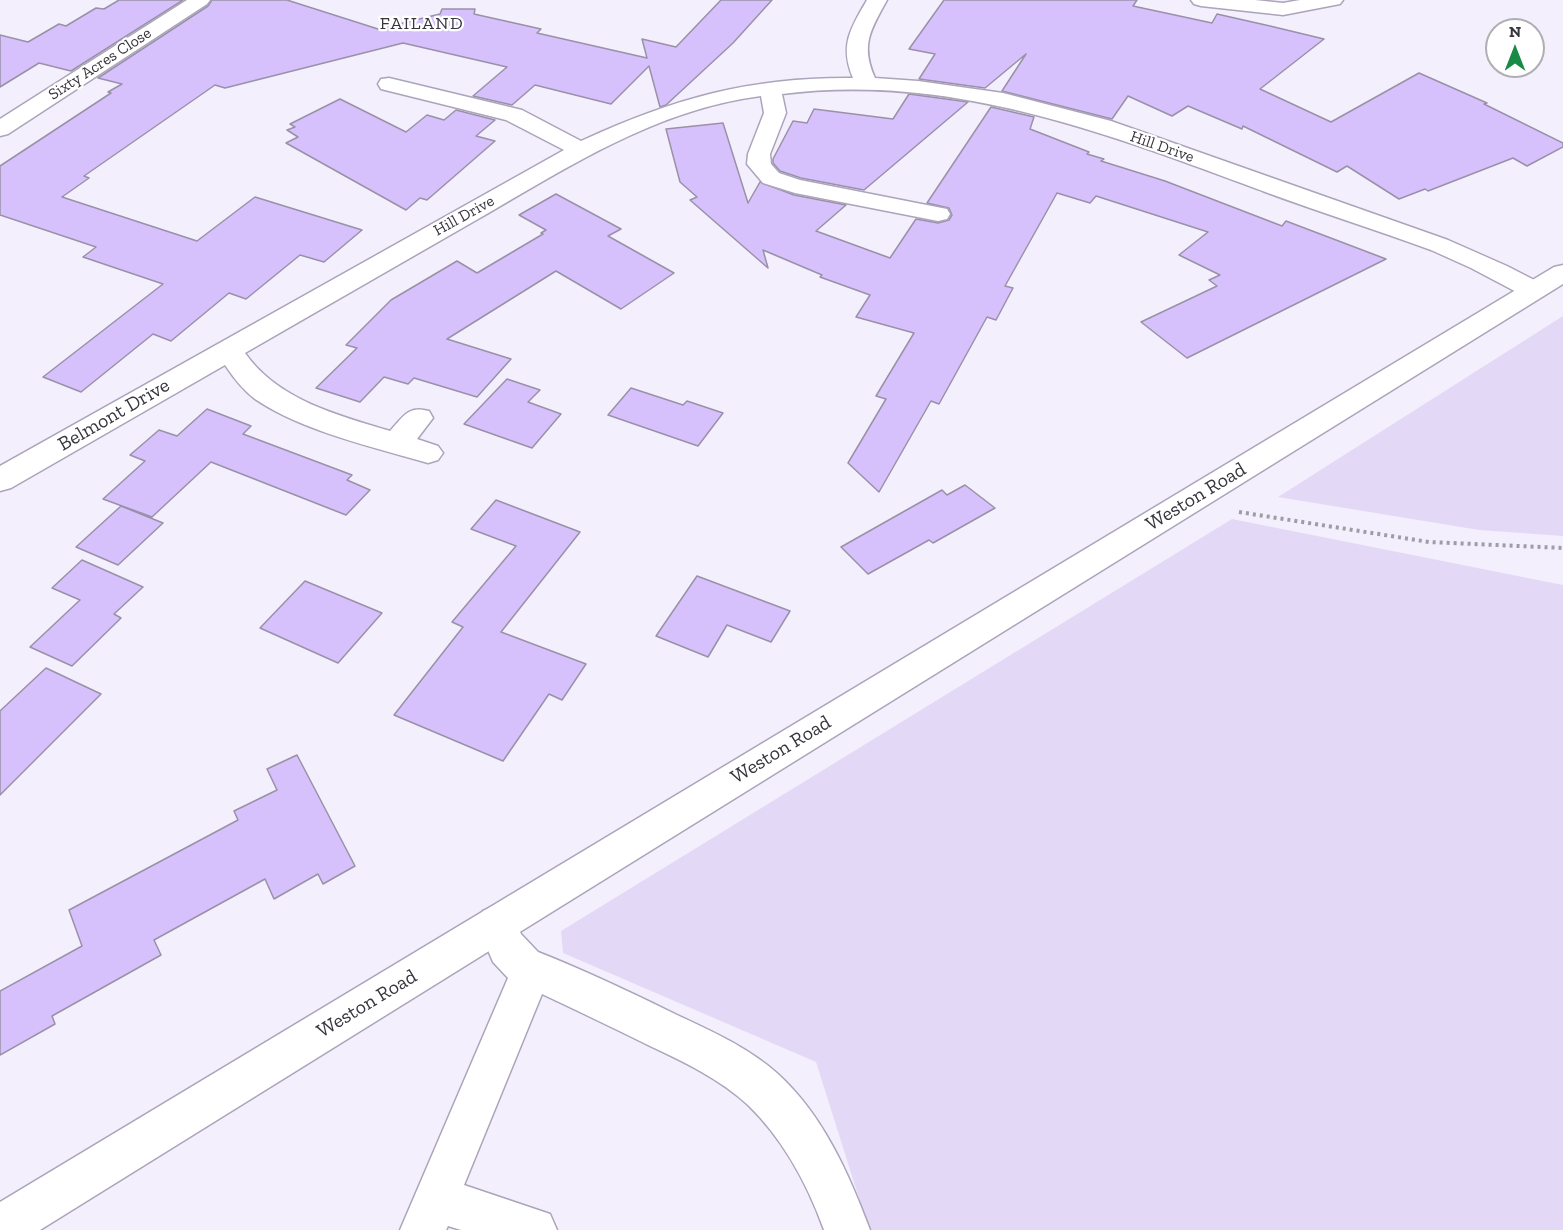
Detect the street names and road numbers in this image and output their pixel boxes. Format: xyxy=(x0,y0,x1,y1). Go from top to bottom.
street label: Sixty Acres Close xyxy=(45,24,155,104)
street label: Hill Drive xyxy=(1127,127,1197,167)
street label: Hill Drive xyxy=(430,192,498,240)
street label: Belmont Drive xyxy=(54,373,174,457)
street label: Weston Road xyxy=(1142,458,1250,536)
street label: Weston Road xyxy=(727,711,835,789)
street label: Weston Road xyxy=(313,965,421,1043)

